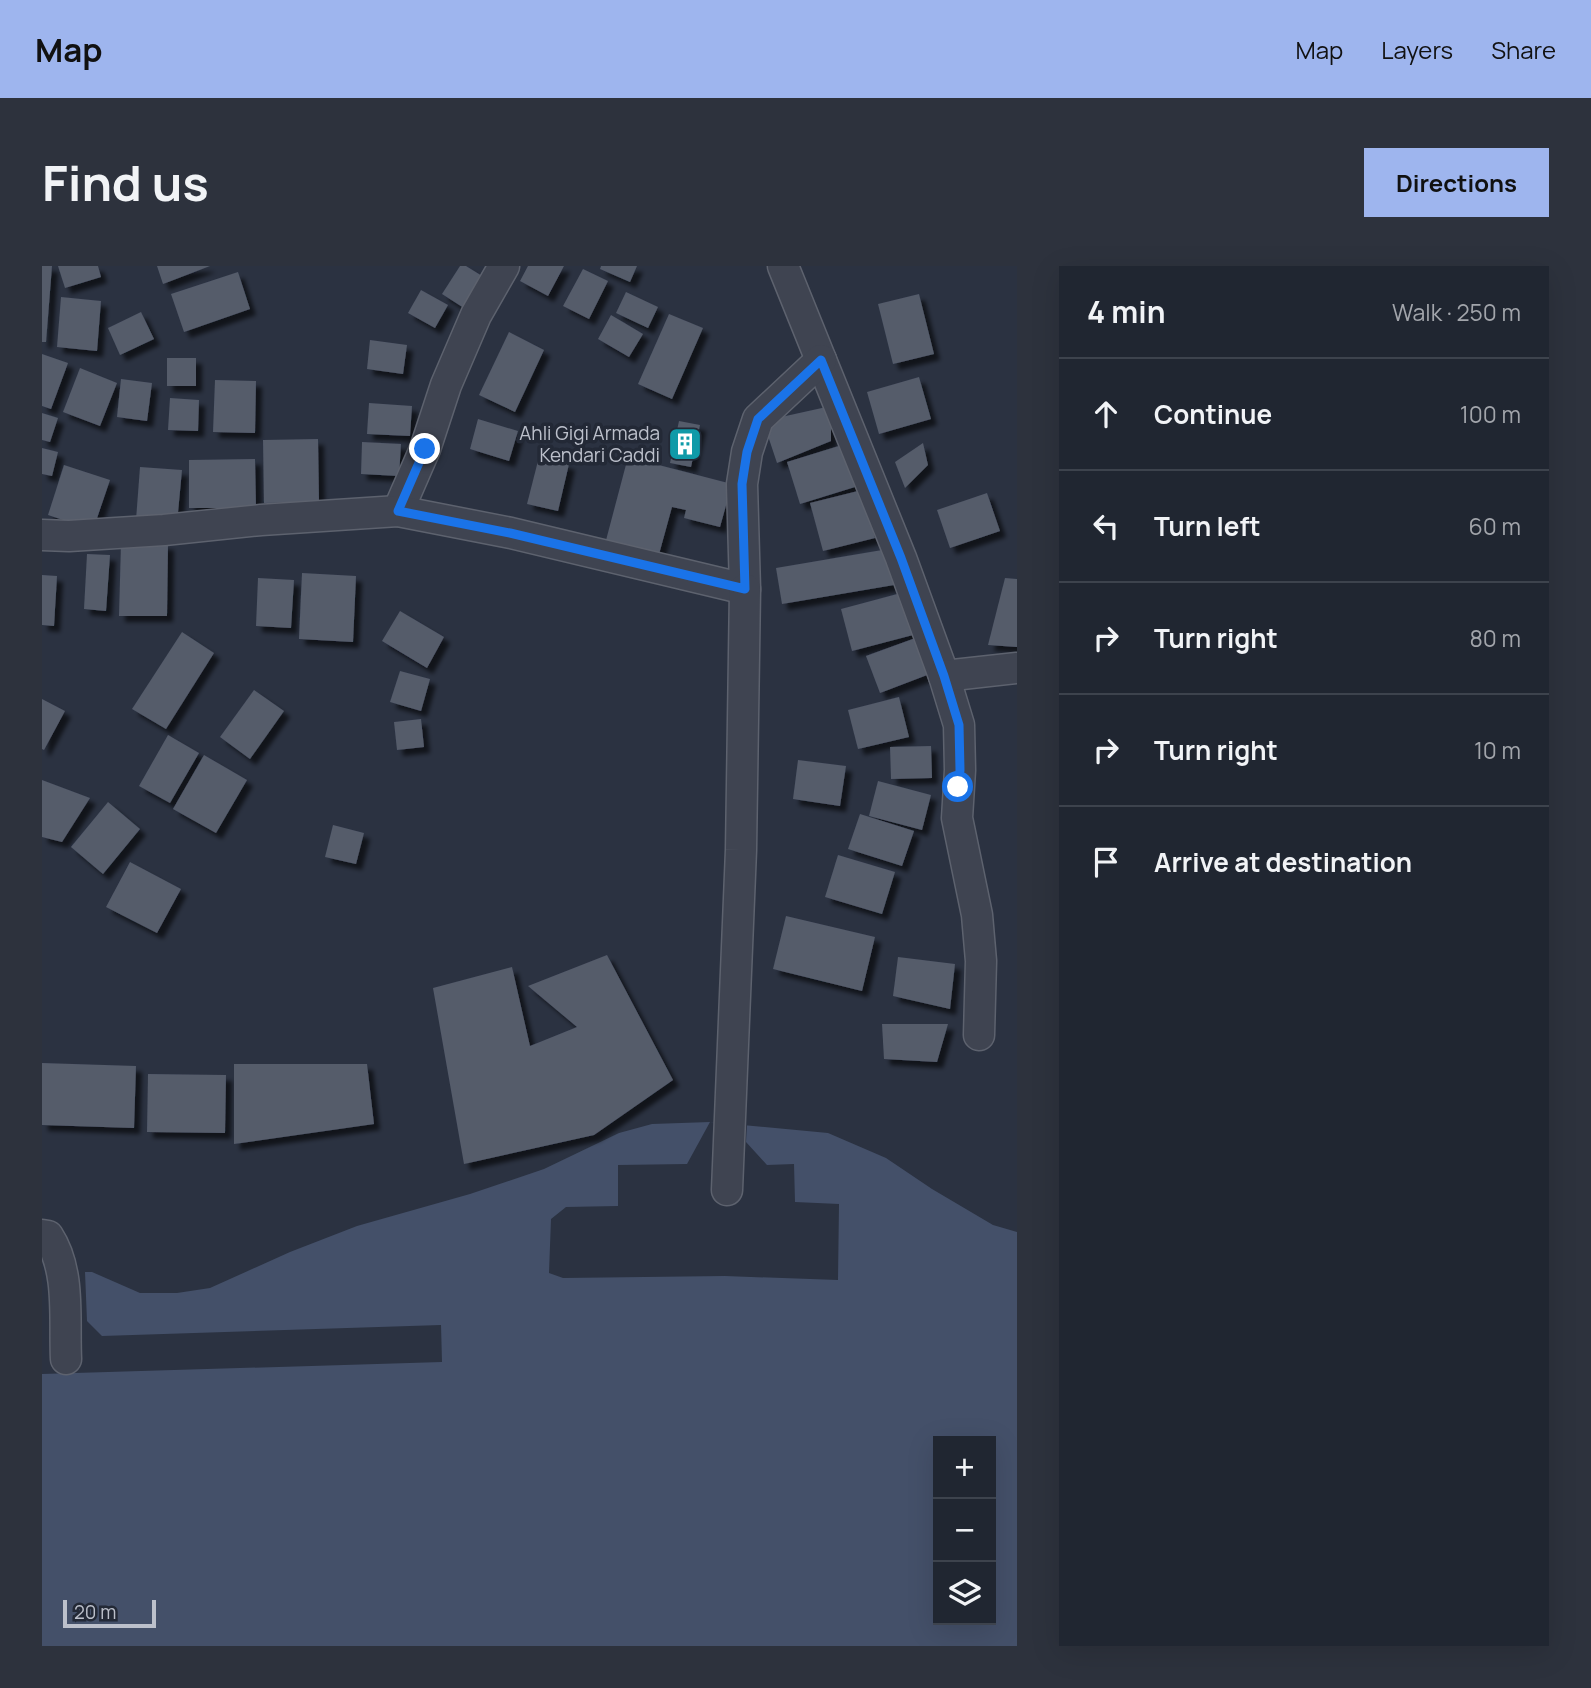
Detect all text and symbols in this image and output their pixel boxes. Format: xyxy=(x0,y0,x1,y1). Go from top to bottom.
text: Map xyxy=(35,27,103,72)
text: Map xyxy=(1296,33,1343,66)
text: Layers xyxy=(1381,33,1453,66)
text: Share xyxy=(1491,33,1556,66)
button: Directions xyxy=(1364,148,1549,217)
text: Find us xyxy=(42,149,209,216)
text: 4 min xyxy=(1087,291,1165,332)
text: Walk · 250 m xyxy=(1392,296,1521,328)
icon: ahead xyxy=(1087,395,1125,433)
text: Continue xyxy=(1154,396,1272,432)
text: 100 m xyxy=(1460,398,1521,430)
place label: Ahli Gigi Armada Kendari Caddi xyxy=(519,420,660,468)
building icon: Ahli Gigi Armada Kendari Caddi xyxy=(666,425,704,463)
route end xyxy=(409,433,440,464)
icon: left xyxy=(1087,507,1125,545)
text: Turn left xyxy=(1154,508,1261,544)
text: 60 m xyxy=(1469,510,1521,542)
icon: right xyxy=(1087,619,1125,657)
text: Turn right xyxy=(1154,620,1278,656)
text: 80 m xyxy=(1470,622,1521,654)
icon: right xyxy=(1087,731,1125,769)
text: Turn right xyxy=(1154,732,1278,768)
text: 10 m xyxy=(1474,734,1521,766)
route start xyxy=(942,771,973,802)
icon: arrive xyxy=(1087,843,1125,881)
text: Arrive at destination xyxy=(1154,844,1412,880)
map controls xyxy=(933,1436,996,1625)
button: + xyxy=(933,1436,996,1499)
button: − xyxy=(933,1499,996,1562)
button: layers xyxy=(933,1562,996,1625)
scale bar xyxy=(63,1597,156,1629)
text: 20 m xyxy=(74,1599,116,1625)

